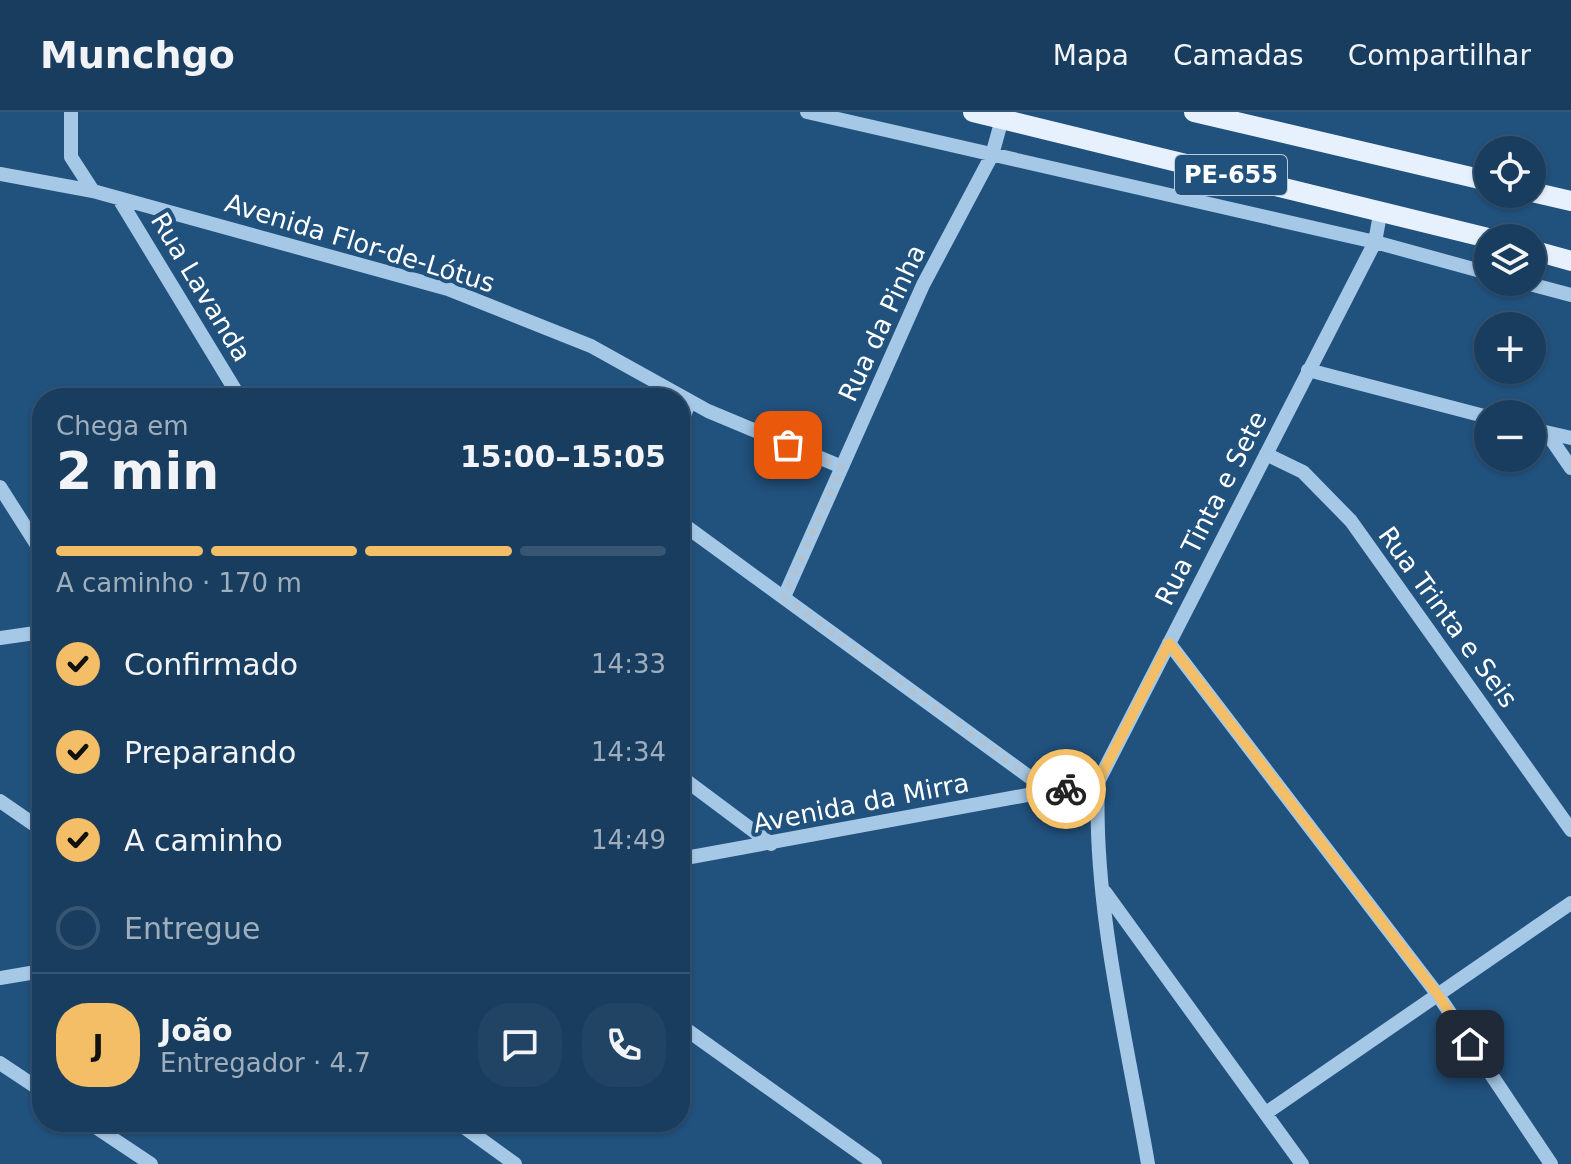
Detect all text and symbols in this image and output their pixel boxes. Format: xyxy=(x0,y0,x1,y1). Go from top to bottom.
text: Munchgo xyxy=(40,33,235,77)
text: Mapa xyxy=(1053,39,1129,72)
text: Camadas xyxy=(1173,39,1304,72)
text: Compartilhar xyxy=(1348,39,1531,72)
map controls xyxy=(1474,136,1546,472)
button: locate xyxy=(1474,136,1546,208)
road number: PE-655 xyxy=(1175,155,1287,195)
street label: Avenida Flor-de-Lótus xyxy=(221,188,499,298)
street label: Rua Lavanda xyxy=(145,207,257,367)
button: layers xyxy=(1474,224,1546,296)
street label: Rua da Pinha xyxy=(833,240,931,406)
button: + xyxy=(1474,312,1546,384)
button: − xyxy=(1474,400,1546,472)
street label: Rua Tinta e Sete xyxy=(1149,406,1273,610)
text: Chega em xyxy=(56,411,189,441)
pin xyxy=(754,411,822,479)
icon: bag xyxy=(766,423,810,467)
text: 15:00–15:05 xyxy=(460,439,666,474)
text: 2 min xyxy=(56,441,219,501)
street label: Rua Trinta e Seis xyxy=(1372,521,1524,713)
text: A caminho · 170 m xyxy=(56,568,302,598)
icon: check xyxy=(56,642,100,686)
text: Confirmado xyxy=(124,647,298,682)
text: 14:33 xyxy=(591,649,666,679)
icon: check xyxy=(56,730,100,774)
text: Preparando xyxy=(124,735,296,770)
text: 14:34 xyxy=(591,737,666,767)
courier xyxy=(1026,749,1106,829)
street label: Avenida da Mirra xyxy=(751,767,971,839)
icon: bike xyxy=(1044,767,1088,811)
icon: check xyxy=(56,818,100,862)
text: A caminho xyxy=(124,823,283,858)
text: 14:49 xyxy=(591,825,666,855)
text: Entregue xyxy=(124,911,260,946)
button: chat xyxy=(478,1003,562,1087)
button: phone xyxy=(582,1003,666,1087)
pin xyxy=(1436,1010,1504,1078)
text: João xyxy=(160,1013,233,1048)
icon: home xyxy=(1448,1022,1492,1066)
text: J xyxy=(92,1028,104,1063)
text: Entregador · 4.7 xyxy=(160,1048,371,1078)

